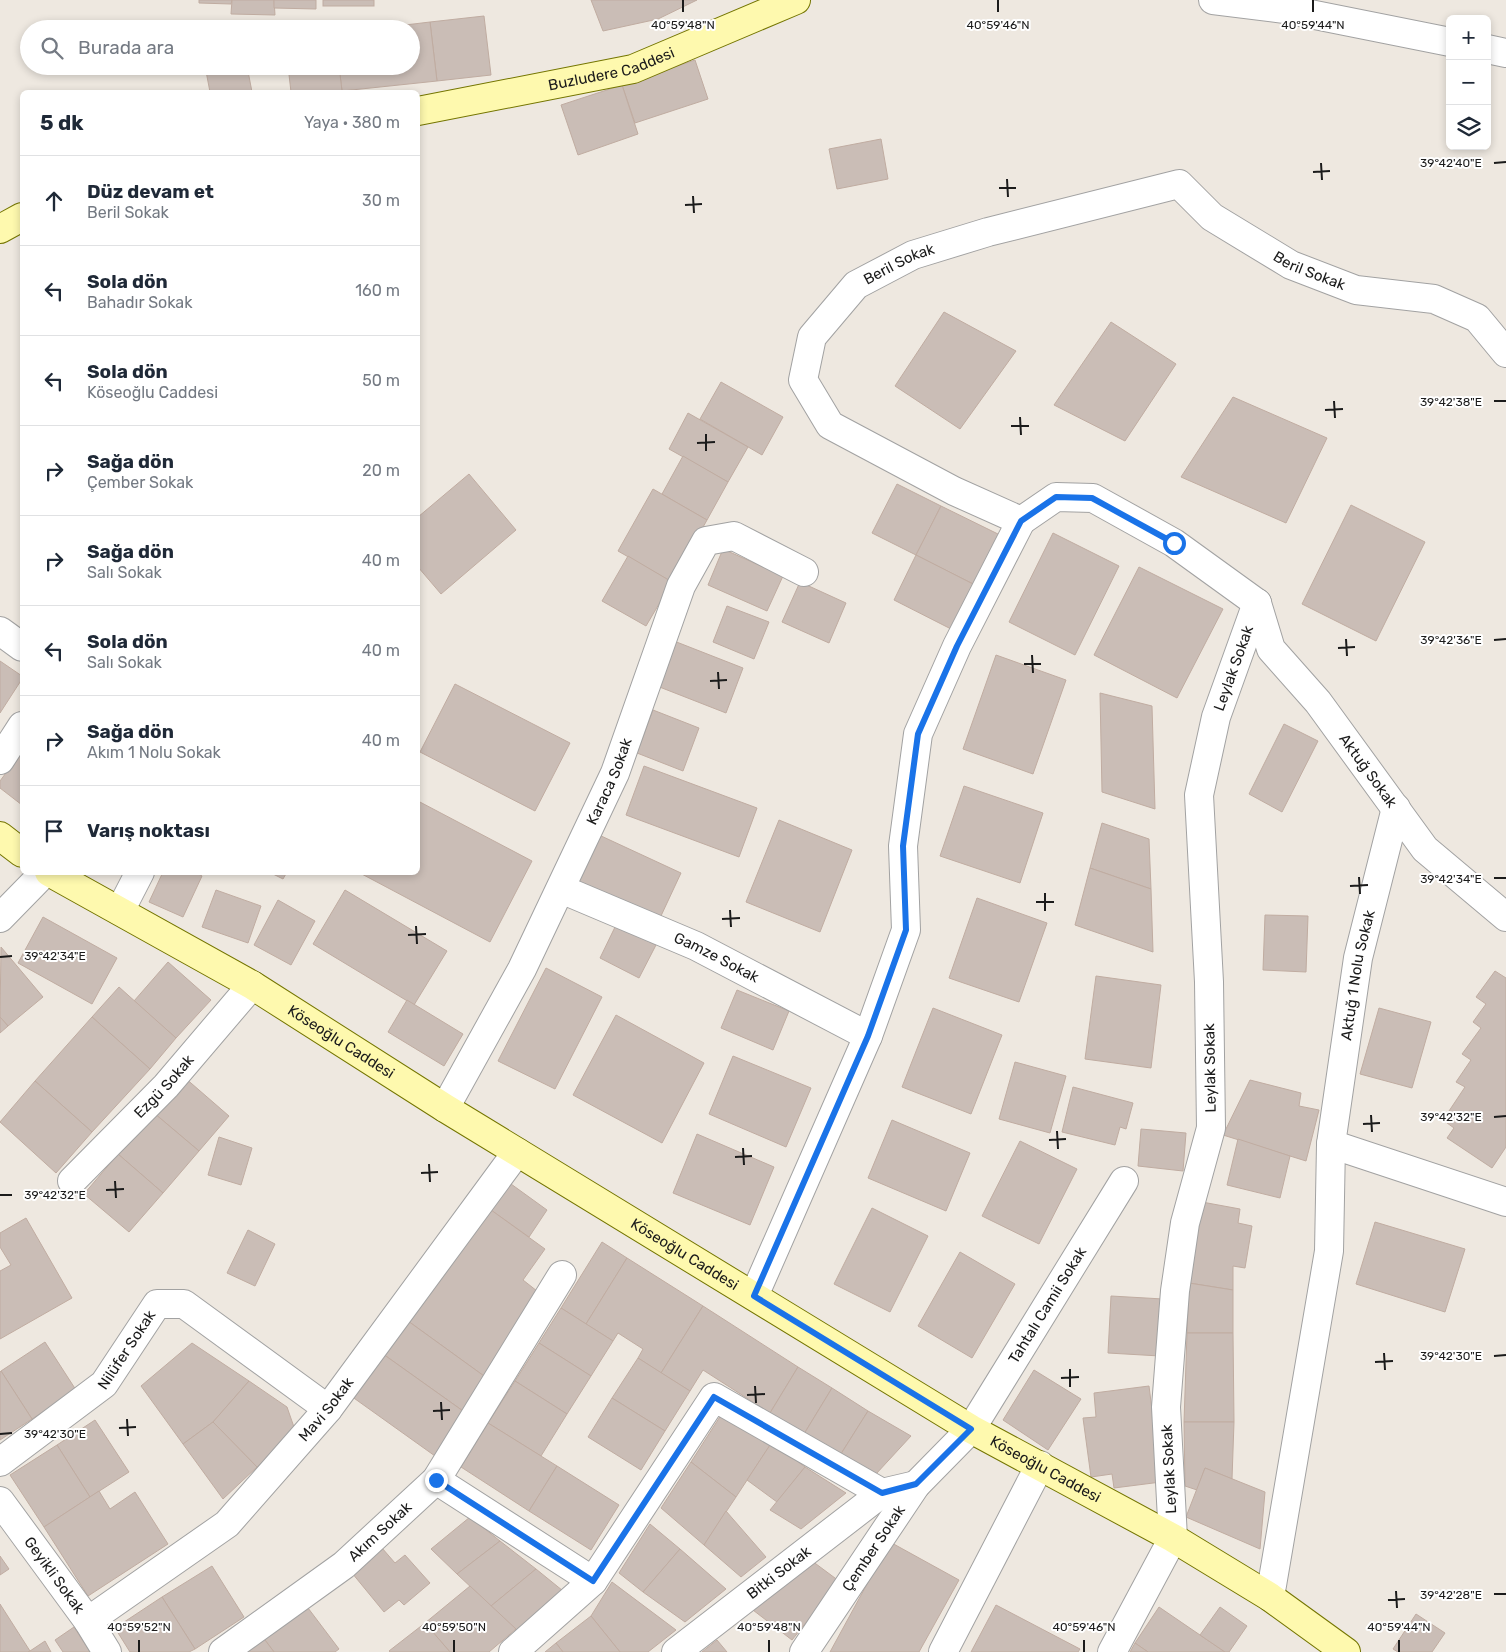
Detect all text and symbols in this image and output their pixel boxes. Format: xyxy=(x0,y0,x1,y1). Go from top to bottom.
map controls xyxy=(1446,15,1491,150)
button: + xyxy=(1446,15,1491,60)
text: 40°59'48"N xyxy=(651,18,715,32)
text: 40°59'46"N xyxy=(966,18,1030,32)
text: 40°59'44"N xyxy=(1281,18,1345,32)
search box xyxy=(20,20,420,75)
icon: search xyxy=(38,34,66,62)
text: Burada ara xyxy=(78,36,174,59)
street label: Buzludere Caddesi xyxy=(547,44,677,94)
button: − xyxy=(1446,60,1491,105)
button: layers xyxy=(1446,105,1491,150)
text: 5 dk xyxy=(40,110,84,135)
text: Yaya · 380 m xyxy=(304,113,400,132)
text: 39°42'40"E xyxy=(1420,156,1482,170)
text: Düz devam et xyxy=(87,180,214,203)
icon: ahead xyxy=(40,187,68,215)
text: 30 m xyxy=(362,191,400,210)
text: Beril Sokak xyxy=(87,203,169,222)
street label: Beril Sokak xyxy=(860,240,937,288)
street label: Beril Sokak xyxy=(1270,247,1348,294)
text: Sola dön xyxy=(87,270,168,293)
icon: left xyxy=(40,277,68,305)
text: 160 m xyxy=(355,281,400,300)
text: Bahadır Sokak xyxy=(87,293,192,312)
text: Sola dön xyxy=(87,360,168,383)
icon: left xyxy=(40,367,68,395)
text: 50 m xyxy=(362,371,400,390)
text: Köseoğlu Caddesi xyxy=(87,383,218,402)
text: 39°42'38"E xyxy=(1420,395,1482,409)
text: Sağa dön xyxy=(87,450,174,473)
icon: right xyxy=(40,457,68,485)
text: 20 m xyxy=(362,461,400,480)
text: Çember Sokak xyxy=(87,473,193,492)
route start xyxy=(1163,532,1186,555)
text: Sağa dön xyxy=(87,540,174,563)
icon: right xyxy=(40,547,68,575)
text: 40 m xyxy=(362,551,400,570)
text: Salı Sokak xyxy=(87,563,162,582)
street label: Leylak Sokak xyxy=(1210,623,1257,713)
text: Sola dön xyxy=(87,630,168,653)
text: 39°42'36"E xyxy=(1420,633,1482,647)
icon: left xyxy=(40,637,68,665)
text: 40 m xyxy=(362,641,400,660)
text: Salı Sokak xyxy=(87,653,162,672)
text: Sağa dön xyxy=(87,720,174,743)
icon: right xyxy=(40,727,68,755)
street label: Aktuğ Sokak xyxy=(1335,730,1401,811)
text: 40 m xyxy=(362,731,400,750)
street label: Karaca Sokak xyxy=(583,735,636,828)
text: Akım 1 Nolu Sokak xyxy=(87,743,221,762)
icon: arrive xyxy=(40,817,68,845)
text: Varış noktası xyxy=(87,819,210,842)
text: 39°42'34"E xyxy=(1420,872,1482,886)
street label: Aktuğ 1 Nolu Sokak xyxy=(1337,908,1379,1042)
street label: Gamze Sokak xyxy=(671,929,762,987)
text: 39°42'34"E xyxy=(24,949,86,963)
street label: Köseoğlu Caddesi xyxy=(284,1001,398,1082)
street label: Leylak Sokak xyxy=(1200,1023,1220,1113)
street label: Ezgü Sokak xyxy=(130,1051,198,1122)
text: 39°42'32"E xyxy=(1420,1110,1482,1124)
text: 39°42'32"E xyxy=(24,1188,86,1202)
street label: Köseoğlu Caddesi xyxy=(627,1215,742,1294)
street label: Tahtalı Camii Sokak xyxy=(1005,1243,1090,1367)
street label: Nilüfer Sokak xyxy=(94,1307,160,1393)
text: 39°42'30"E xyxy=(1420,1349,1482,1363)
street label: Mavi Sokak xyxy=(295,1374,357,1445)
street label: Leylak Sokak xyxy=(1158,1424,1180,1514)
text: 39°42'30"E xyxy=(24,1427,86,1441)
street label: Köseoğlu Caddesi xyxy=(987,1432,1104,1506)
route end xyxy=(425,1469,448,1492)
street label: Akım Sokak xyxy=(344,1498,416,1566)
street label: Çember Sokak xyxy=(838,1502,909,1595)
street label: Geyikli Sokak xyxy=(20,1533,89,1617)
street label: Bitki Sokak xyxy=(743,1542,815,1603)
text: 39°42'28"E xyxy=(1420,1588,1482,1602)
text: 40°59'52"N xyxy=(107,1620,171,1634)
text: 40°59'50"N xyxy=(422,1620,486,1634)
text: 40°59'48"N xyxy=(737,1620,801,1634)
text: 40°59'46"N xyxy=(1052,1620,1116,1634)
text: 40°59'44"N xyxy=(1367,1620,1431,1634)

